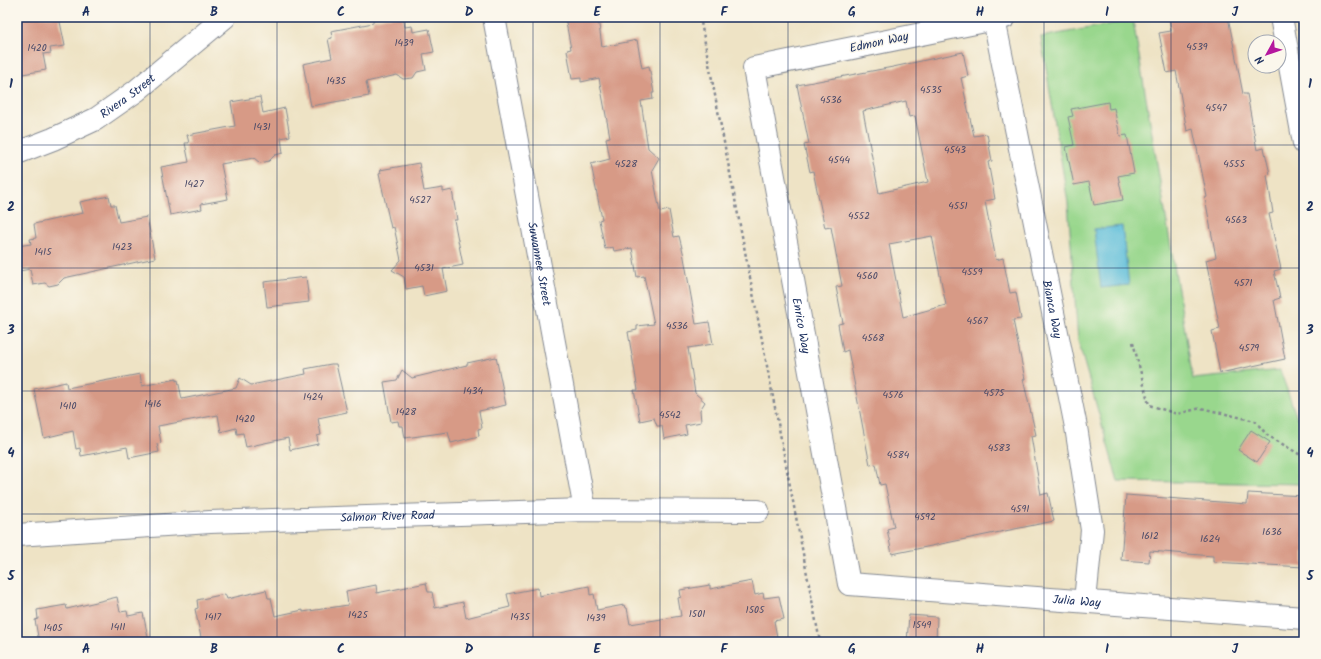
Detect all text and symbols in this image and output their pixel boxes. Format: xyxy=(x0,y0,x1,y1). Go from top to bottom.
text: A xyxy=(82,2,90,23)
text: B xyxy=(210,2,218,23)
text: C xyxy=(337,2,345,23)
text: D xyxy=(465,2,474,23)
text: E xyxy=(593,2,601,23)
text: F xyxy=(720,2,728,23)
text: G xyxy=(848,2,856,23)
text: H xyxy=(976,2,985,23)
text: I xyxy=(1105,2,1109,23)
text: J xyxy=(1232,2,1239,23)
street label: Edmon Way xyxy=(848,27,911,58)
north arrow xyxy=(1247,34,1287,74)
house number: 1439 xyxy=(394,35,414,51)
house number: 4539 xyxy=(1186,39,1208,55)
house number: 1420 xyxy=(27,40,47,56)
text: N xyxy=(1251,51,1269,68)
street label: Rivera Street xyxy=(96,69,160,124)
house number: 1435 xyxy=(326,73,346,89)
text: 1 xyxy=(9,74,13,95)
text: 1 xyxy=(1308,74,1312,95)
house number: 4535 xyxy=(920,82,943,98)
house number: 4536 xyxy=(820,92,842,108)
house number: 4547 xyxy=(1206,100,1227,116)
house number: 1431 xyxy=(253,119,271,135)
house number: 4543 xyxy=(944,142,966,158)
house number: 4544 xyxy=(828,152,850,168)
house number: 4528 xyxy=(615,156,638,172)
house number: 4555 xyxy=(1223,156,1245,172)
house number: 1427 xyxy=(184,176,204,192)
house number: 4527 xyxy=(409,192,431,208)
text: 2 xyxy=(7,197,15,218)
text: 2 xyxy=(1306,197,1314,218)
house number: 4551 xyxy=(948,198,968,214)
house number: 4552 xyxy=(848,208,870,224)
house number: 4563 xyxy=(1225,212,1247,228)
street label: Suwannee Street xyxy=(522,221,556,308)
house number: 1423 xyxy=(112,239,132,255)
house number: 1415 xyxy=(34,244,52,260)
house number: 4531 xyxy=(414,260,434,276)
house number: 4559 xyxy=(961,264,983,280)
house number: 4560 xyxy=(856,268,878,284)
house number: 4571 xyxy=(1234,275,1252,291)
street label: Bianca Way xyxy=(1037,278,1067,340)
street label: Enrico Way xyxy=(786,296,815,356)
house number: 4567 xyxy=(966,313,988,329)
house number: 4536 xyxy=(666,318,688,334)
text: 3 xyxy=(6,320,15,341)
text: 3 xyxy=(1305,320,1314,341)
house number: 4568 xyxy=(862,330,885,346)
house number: 4579 xyxy=(1239,340,1259,356)
house number: 1434 xyxy=(463,383,483,399)
house number: 4575 xyxy=(984,385,1005,401)
house number: 4576 xyxy=(882,387,904,403)
house number: 1424 xyxy=(303,389,323,405)
house number: 1416 xyxy=(144,396,162,412)
house number: 1410 xyxy=(60,398,76,414)
house number: 1428 xyxy=(396,404,417,420)
house number: 4542 xyxy=(659,407,681,423)
house number: 1420 xyxy=(235,411,255,427)
house number: 4583 xyxy=(988,440,1011,456)
text: 4 xyxy=(7,443,15,464)
text: 4 xyxy=(1306,443,1314,464)
house number: 4584 xyxy=(887,447,910,463)
house number: 4591 xyxy=(1011,501,1029,517)
street label: Salmon River Road xyxy=(340,506,436,528)
house number: 4592 xyxy=(914,509,936,525)
house number: 1636 xyxy=(1262,524,1282,540)
house number: 1612 xyxy=(1141,528,1159,544)
house number: 1624 xyxy=(1200,531,1220,547)
text: 5 xyxy=(7,566,16,587)
text: 5 xyxy=(1306,566,1315,587)
street label: Julia Way xyxy=(1052,590,1102,613)
house number: 1505 xyxy=(746,602,765,618)
house number: 1501 xyxy=(689,606,705,622)
house number: 1425 xyxy=(348,607,369,623)
house number: 1417 xyxy=(205,609,222,625)
house number: 1435 xyxy=(510,609,530,625)
house number: 1439 xyxy=(586,610,606,626)
house number: 1549 xyxy=(913,617,932,633)
house number: 1411 xyxy=(111,619,125,635)
house number: 1405 xyxy=(43,620,63,636)
text: A xyxy=(82,639,90,659)
text: B xyxy=(210,639,218,659)
text: C xyxy=(337,639,345,659)
text: D xyxy=(465,639,474,659)
text: E xyxy=(593,639,601,659)
text: F xyxy=(720,639,728,659)
text: G xyxy=(848,639,856,659)
text: H xyxy=(976,639,985,659)
text: I xyxy=(1105,639,1109,659)
text: J xyxy=(1232,639,1239,659)

